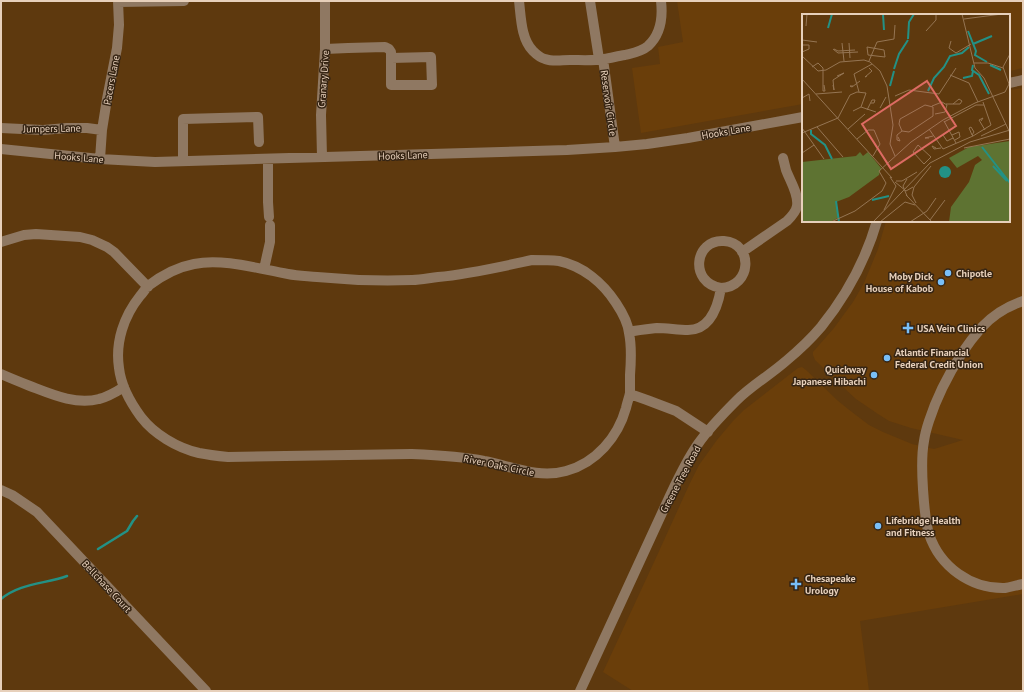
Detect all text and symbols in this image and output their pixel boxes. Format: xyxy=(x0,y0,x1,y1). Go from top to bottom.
inset map xyxy=(802,14,1010,222)
street label: Granary Drive xyxy=(315,50,332,108)
street label: Pacers Lane xyxy=(100,54,123,106)
street label: Reservoir Circle xyxy=(597,69,620,137)
street label: Jumpers Lane xyxy=(22,121,81,136)
street label: Hooks Lane xyxy=(701,121,752,142)
street label: Hooks Lane xyxy=(378,148,428,163)
street label: Hooks Lane xyxy=(54,149,104,166)
place label: Chipotle xyxy=(956,267,992,280)
marker: Chipotle xyxy=(943,268,953,278)
place label: Moby Dick House of Kabob xyxy=(866,270,934,295)
marker: Moby Dick House of Kabob xyxy=(936,277,946,287)
marker: USA Vein Clinics xyxy=(902,322,914,334)
place label: USA Vein Clinics xyxy=(917,322,985,335)
place label: Atlantic Financial Federal Credit Union xyxy=(895,346,983,371)
marker: Atlantic Financial Federal Credit Union xyxy=(882,353,892,363)
place label: Quickway Japanese Hibachi xyxy=(792,363,866,388)
marker: Quickway Japanese Hibachi xyxy=(869,370,879,380)
street label: Greene Tree Road xyxy=(657,443,704,515)
street label: River Oaks Circle xyxy=(462,452,536,479)
place label: Lifebridge Health and Fitness xyxy=(886,514,960,539)
marker: Lifebridge Health and Fitness xyxy=(873,521,883,531)
street label: Bellchase Court xyxy=(79,557,135,616)
place label: Chesapeake Urology xyxy=(805,572,856,597)
marker: Chesapeake Urology xyxy=(790,578,802,590)

